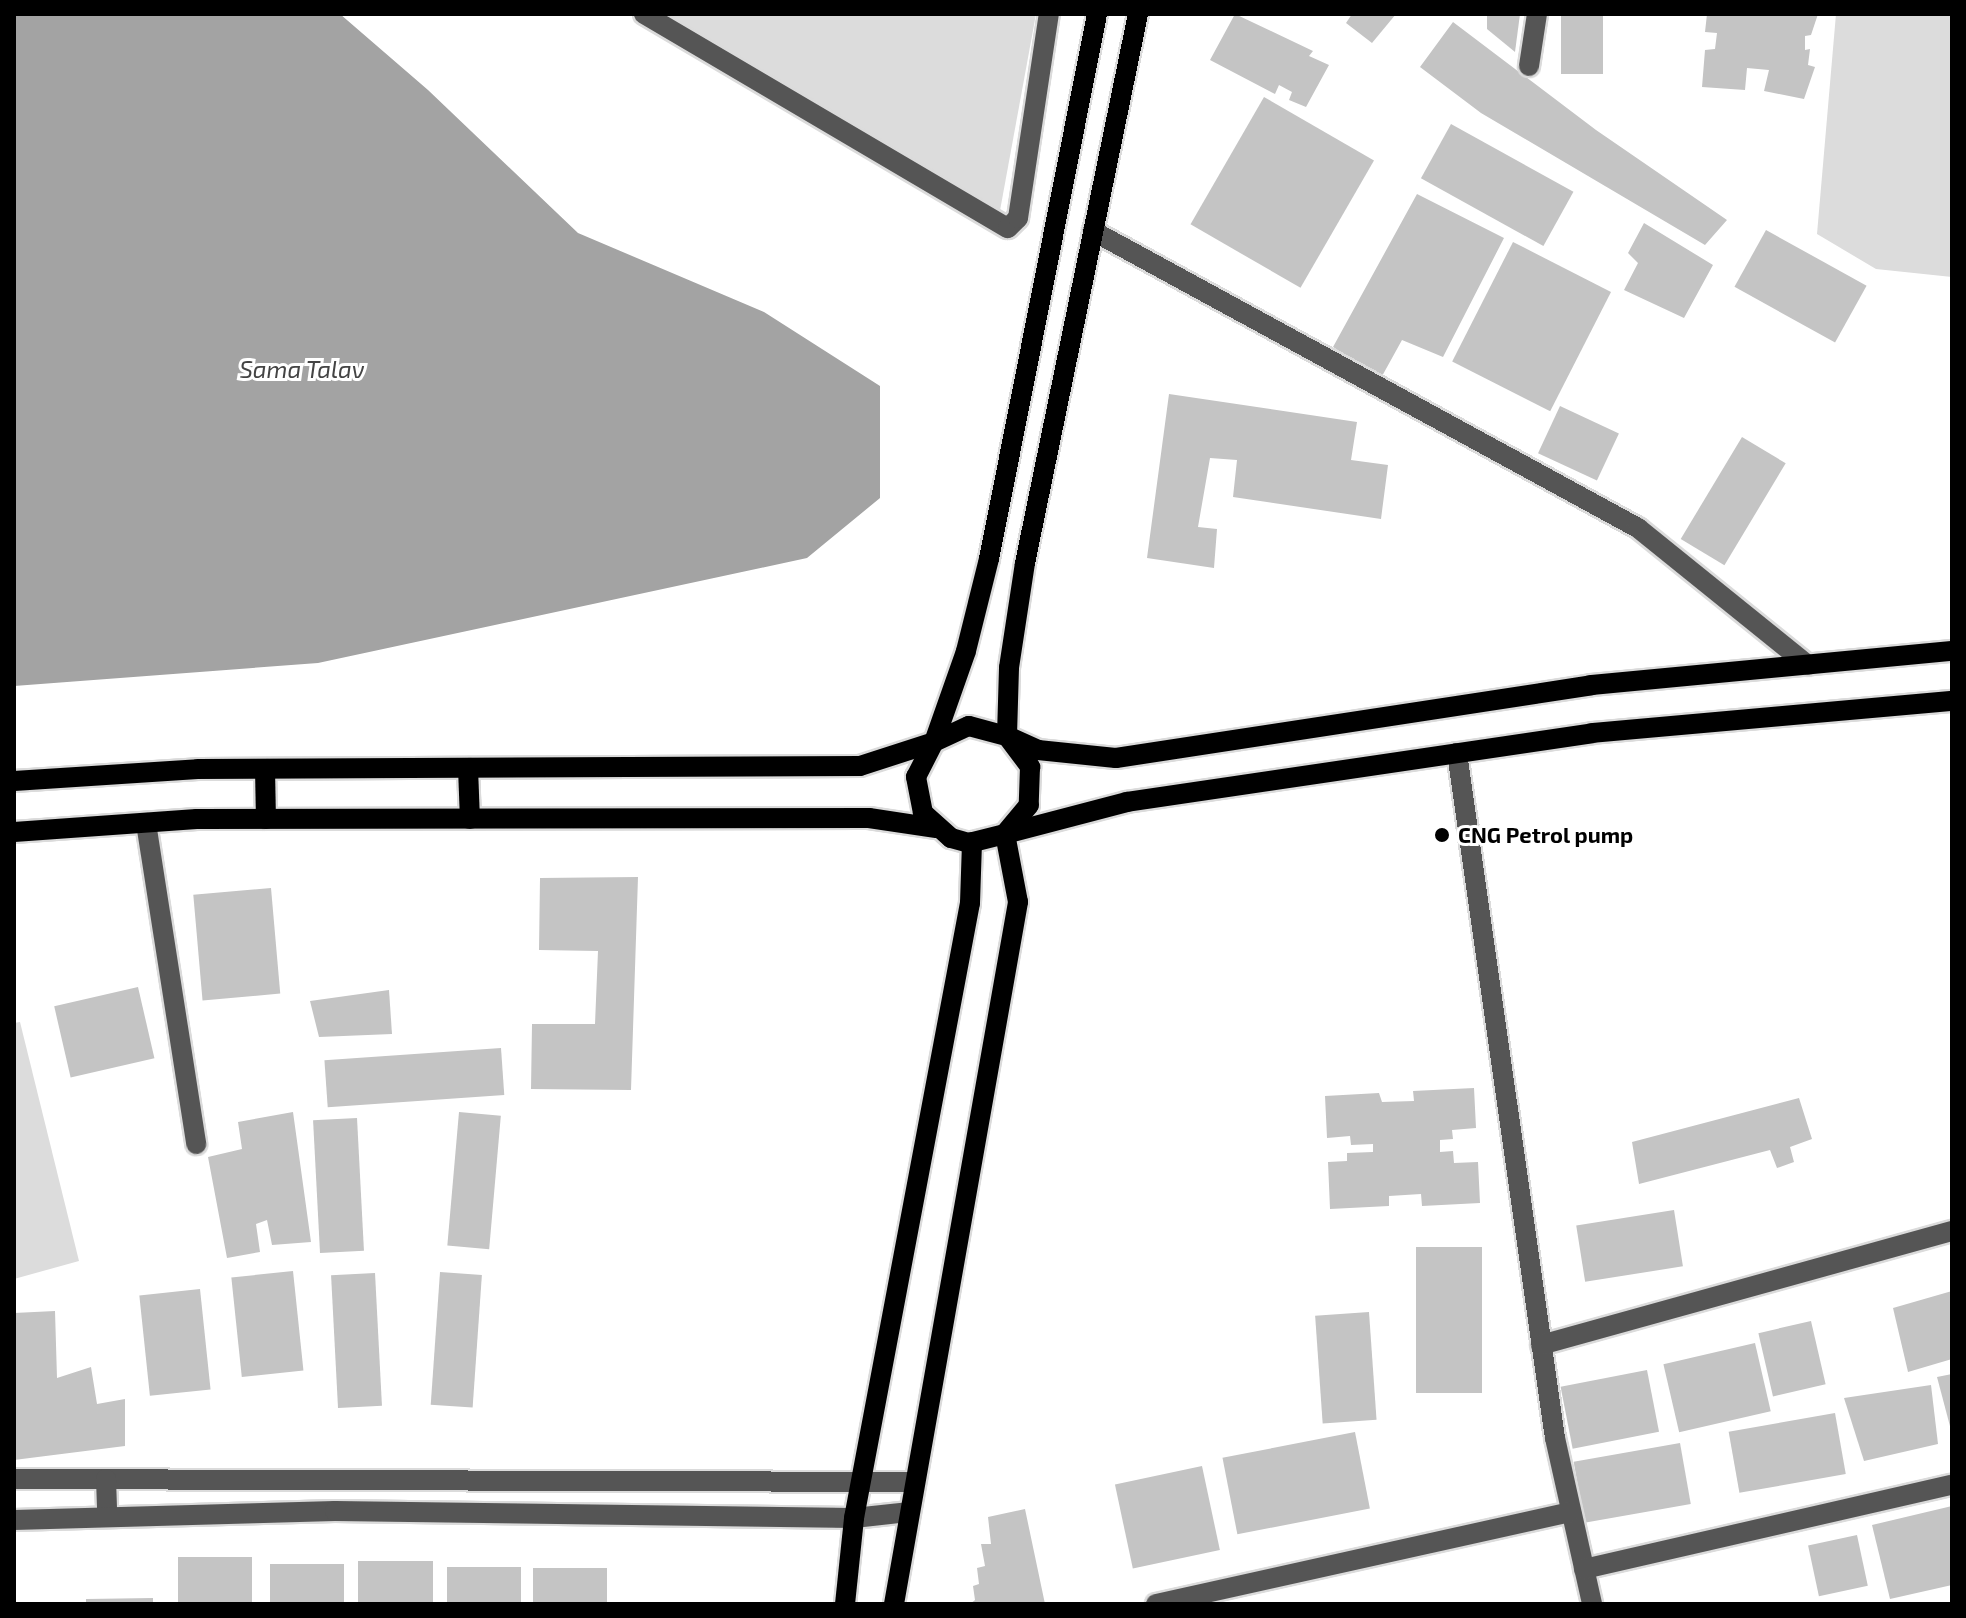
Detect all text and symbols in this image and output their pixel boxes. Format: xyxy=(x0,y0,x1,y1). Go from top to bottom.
water label: Sama Talav xyxy=(239,355,365,383)
place label: CNG Petrol pump xyxy=(1458,822,1634,848)
marker: CNG Petrol pump xyxy=(1433,826,1451,844)

